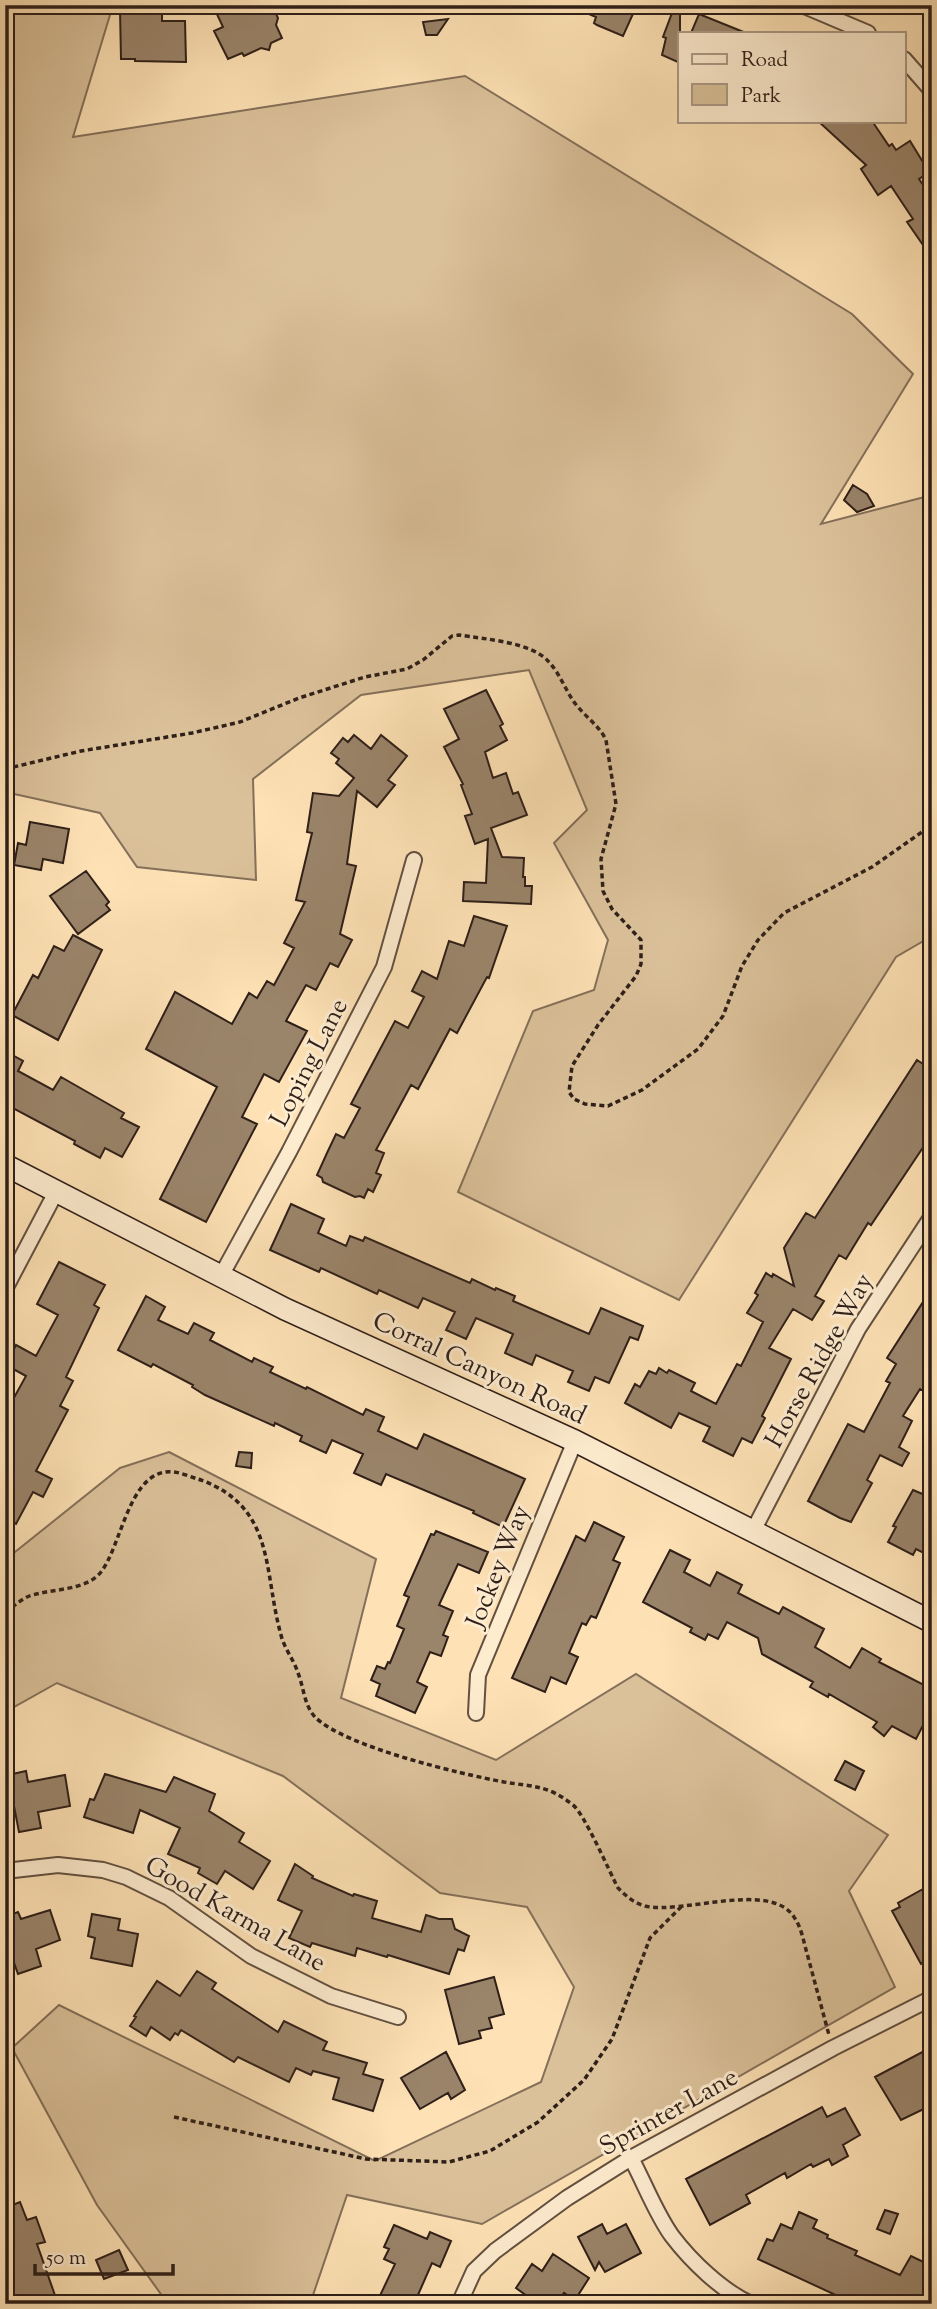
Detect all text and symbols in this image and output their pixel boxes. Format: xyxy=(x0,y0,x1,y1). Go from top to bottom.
legend xyxy=(678,32,906,122)
text: Road xyxy=(741,46,788,76)
text: Park xyxy=(741,82,782,112)
street label: Loping Lane xyxy=(262,993,358,1134)
street label: Horse Ridge Way xyxy=(757,1267,884,1455)
street label: Corral Canyon Road xyxy=(366,1303,592,1435)
street label: Jockey Way xyxy=(457,1500,541,1636)
street label: Good Karma Lane xyxy=(137,1848,332,1982)
street label: Sprinter Lane xyxy=(593,2060,745,2167)
scale bar xyxy=(35,2232,173,2276)
text: 50 m xyxy=(45,2244,86,2274)

